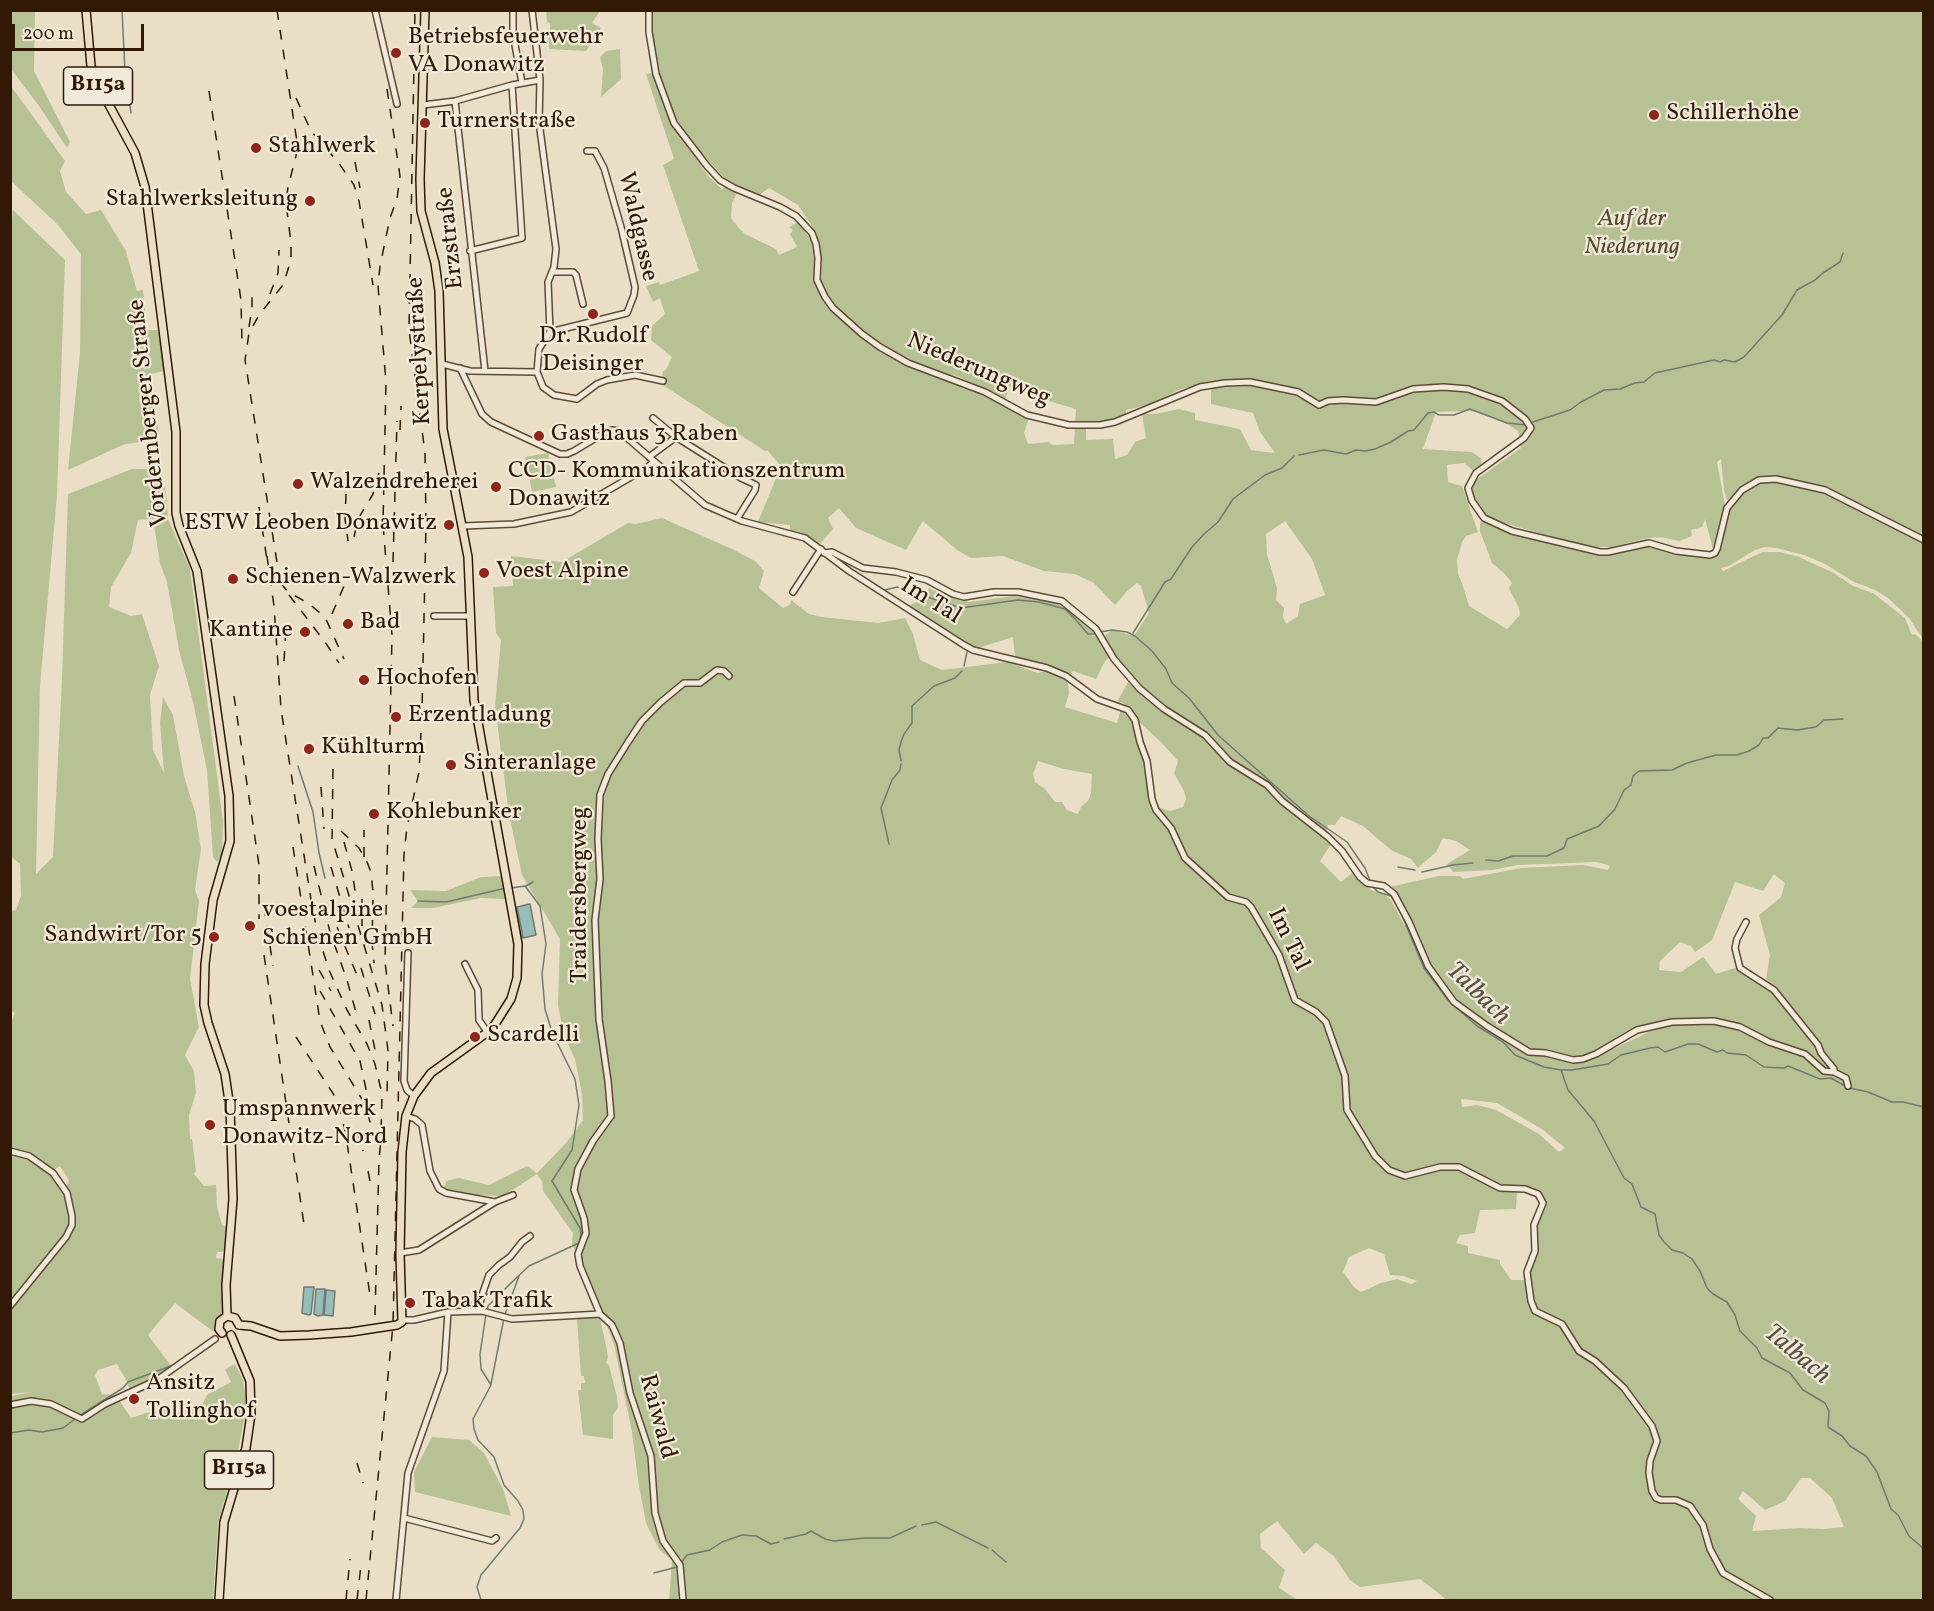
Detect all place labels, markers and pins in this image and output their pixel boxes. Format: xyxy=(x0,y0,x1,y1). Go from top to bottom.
place label: Betriebsfeuerwehr VA Donawitz xyxy=(408,25,603,81)
marker: Betriebsfeuerwehr VA Donawitz xyxy=(389,46,403,60)
place label: Schillerhöhe xyxy=(1666,101,1799,129)
marker: Schillerhöhe xyxy=(1647,108,1661,122)
place label: Turnerstraße xyxy=(437,109,576,137)
marker: Turnerstraße xyxy=(418,116,432,130)
place label: Stahlwerk xyxy=(268,134,376,162)
marker: Stahlwerk xyxy=(249,141,263,155)
place label: Stahlwerksleitung xyxy=(105,187,298,215)
marker: Stahlwerksleitung xyxy=(303,194,317,208)
marker: Dr. Rudolf Deisinger xyxy=(586,307,600,321)
place label: Dr. Rudolf Deisinger xyxy=(539,324,647,380)
place label: Gasthaus 3 Raben xyxy=(551,422,738,450)
marker: Gasthaus 3 Raben xyxy=(532,429,546,443)
place label: CCD- Kommunikationszentrum Donawitz xyxy=(508,459,846,515)
place label: Walzendreherei xyxy=(310,470,479,498)
marker: Walzendreherei xyxy=(291,477,305,491)
marker: CCD- Kommunikationszentrum Donawitz xyxy=(489,480,503,494)
place label: ESTW Leoben Donawitz xyxy=(184,511,437,539)
marker: ESTW Leoben Donawitz xyxy=(442,518,456,532)
place label: Voest Alpine xyxy=(496,559,629,587)
place label: Schienen-Walzwerk xyxy=(245,565,456,593)
marker: Voest Alpine xyxy=(477,566,491,580)
marker: Schienen-Walzwerk xyxy=(226,572,240,586)
place label: Bad xyxy=(360,610,400,638)
marker: Bad xyxy=(341,617,355,631)
place label: Kantine xyxy=(209,618,293,646)
marker: Kantine xyxy=(298,625,312,639)
place label: Hochofen xyxy=(376,666,478,694)
marker: Hochofen xyxy=(357,673,371,687)
place label: Erzentladung xyxy=(408,703,551,731)
marker: Erzentladung xyxy=(389,710,403,724)
place label: Kühlturm xyxy=(321,735,426,763)
marker: Kühlturm xyxy=(302,742,316,756)
place label: Sinteranlage xyxy=(463,751,596,779)
marker: Sinteranlage xyxy=(444,758,458,772)
place label: Kohlebunker xyxy=(386,800,522,828)
marker: Kohlebunker xyxy=(367,807,381,821)
place label: voestalpine Schienen GmbH xyxy=(262,898,433,954)
marker: voestalpine Schienen GmbH xyxy=(243,919,257,933)
place label: Sandwirt/Tor 5 xyxy=(44,923,202,951)
marker: Sandwirt/Tor 5 xyxy=(207,930,221,944)
place label: Scardelli xyxy=(487,1023,579,1051)
marker: Scardelli xyxy=(468,1030,482,1044)
place label: Umspannwerk Donawitz-Nord xyxy=(222,1097,388,1153)
marker: Umspannwerk Donawitz-Nord xyxy=(203,1118,217,1132)
place label: Tabak Trafik xyxy=(422,1289,553,1317)
marker: Tabak Trafik xyxy=(403,1296,417,1310)
place label: Ansitz Tollinghof xyxy=(146,1371,254,1427)
marker: Ansitz Tollinghof xyxy=(127,1392,141,1406)

